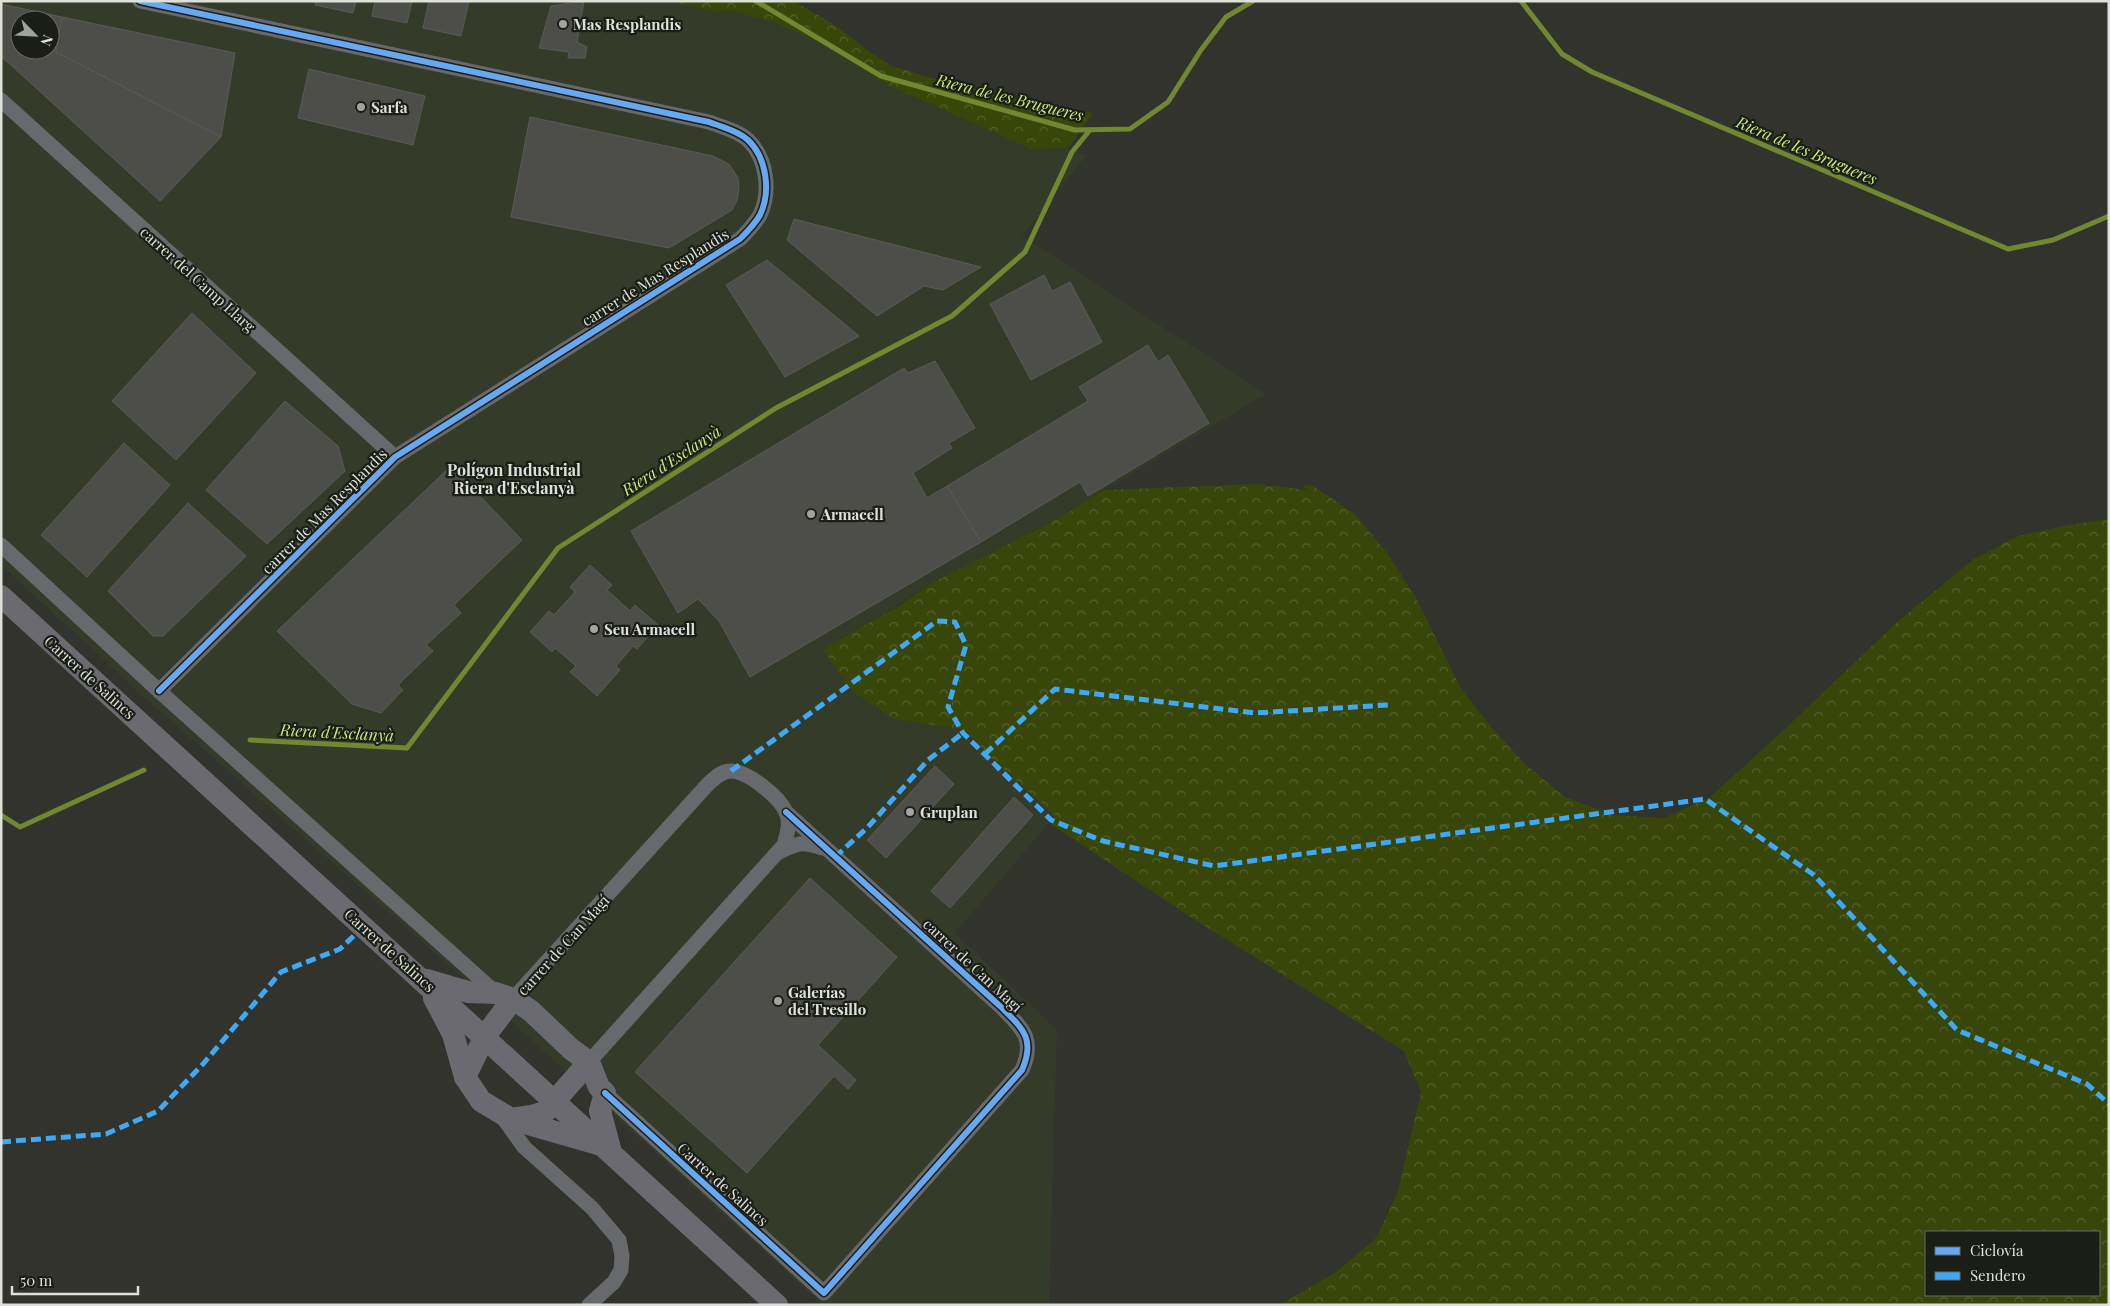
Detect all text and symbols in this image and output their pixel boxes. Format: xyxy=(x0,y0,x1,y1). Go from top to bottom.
north arrow xyxy=(10,10,60,60)
place label: Mas Resplandis xyxy=(573,14,681,34)
marker: Mas Resplandis xyxy=(557,18,569,30)
text: N xyxy=(37,32,58,49)
water label: Riera de les Brugueres xyxy=(933,68,1086,125)
place label: Sarfa xyxy=(371,97,408,117)
marker: Sarfa xyxy=(355,101,367,113)
water label: Riera de les Brugueres xyxy=(1733,110,1881,189)
street label: carrer del Camp Llarg xyxy=(136,222,260,336)
street label: carrer de Mas Resplandis xyxy=(578,224,732,330)
water label: Riera d'Esclanyà xyxy=(617,420,724,500)
street label: carrer de Mas Resplandis xyxy=(257,444,391,578)
district label: Polígon Industrial Riera d'Esclanyà xyxy=(447,459,581,498)
place label: Armacell xyxy=(820,504,884,524)
marker: Armacell xyxy=(805,508,817,520)
place label: Seu Armacell xyxy=(604,619,695,639)
marker: Seu Armacell xyxy=(588,623,600,635)
street label: Carrer de Salincs xyxy=(40,631,140,723)
water label: Riera d'Esclanyà xyxy=(279,718,394,745)
place label: Gruplan xyxy=(920,802,979,822)
marker: Gruplan xyxy=(904,806,916,818)
street label: carrer de Can Magí xyxy=(512,890,614,1000)
street label: Carrer de Salincs xyxy=(340,904,440,996)
street label: carrer de Can Magí xyxy=(919,914,1027,1017)
place label: Galerías del Tresillo xyxy=(788,982,866,1019)
marker: Galerías del Tresillo xyxy=(772,995,784,1007)
street label: Carrer de Salincs xyxy=(673,1138,773,1230)
legend xyxy=(1925,1231,2100,1296)
text: Ciclovía xyxy=(1970,1240,2024,1260)
scale bar xyxy=(12,1264,139,1296)
text: Sendero xyxy=(1970,1265,2026,1285)
text: 50 m xyxy=(20,1270,53,1290)

